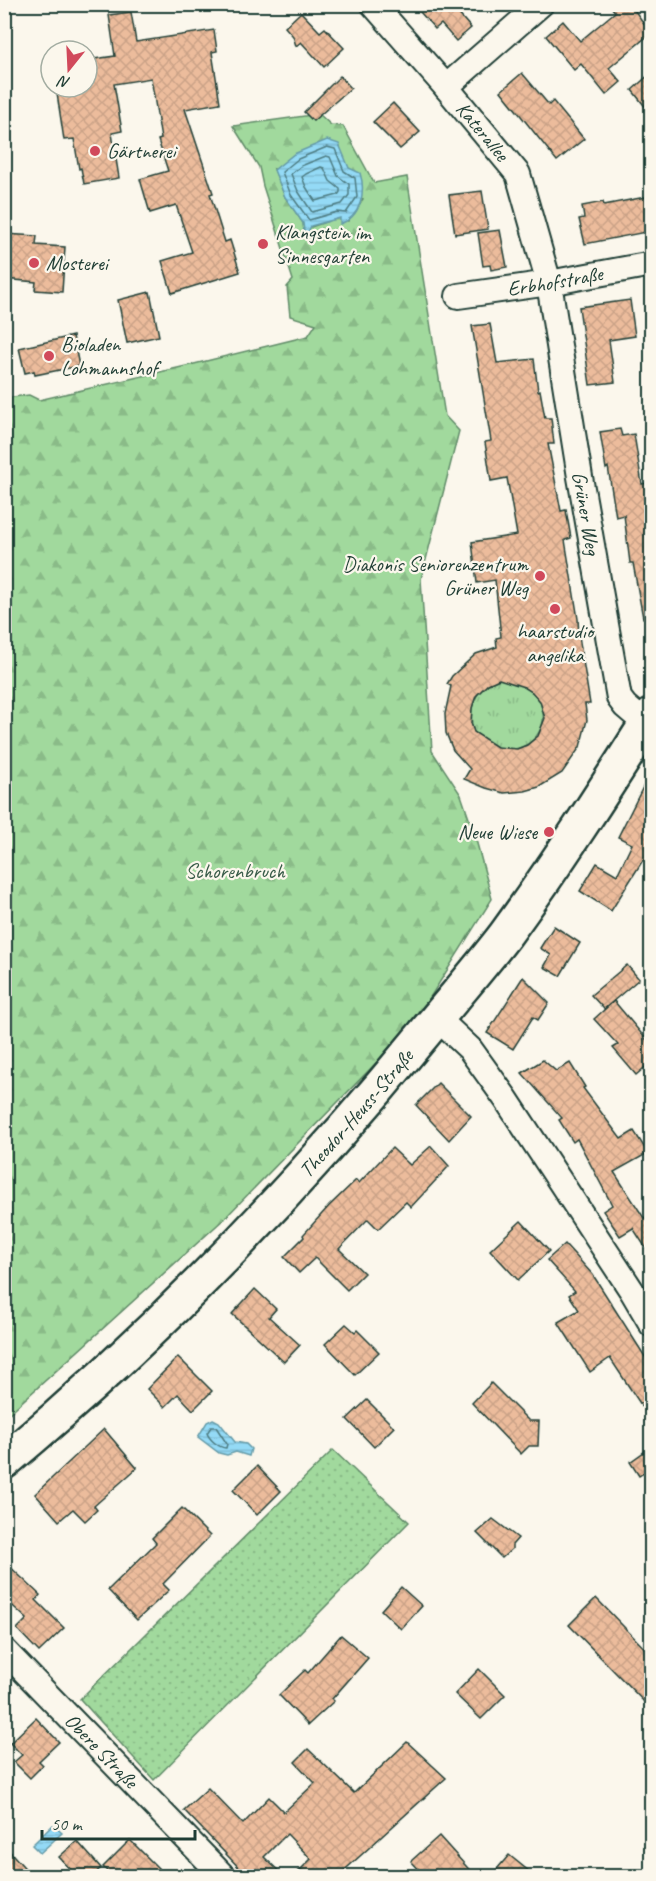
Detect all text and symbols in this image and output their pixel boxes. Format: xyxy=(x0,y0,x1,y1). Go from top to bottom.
north arrow xyxy=(39,39,99,99)
text: N xyxy=(54,70,72,93)
street label: Katerallee xyxy=(450,96,516,167)
place label: Gärtnerei xyxy=(107,138,179,164)
marker: Gärtnerei xyxy=(88,144,102,158)
place label: Klangstein im Sinnesgarten xyxy=(275,219,373,269)
marker: Klangstein im Sinnesgarten xyxy=(256,237,270,251)
place label: Mosterei xyxy=(46,250,111,276)
marker: Mosterei xyxy=(27,256,41,270)
street label: Erbhofstraße xyxy=(506,260,607,302)
place label: Bioladen Lohmannshof xyxy=(61,331,162,381)
marker: Bioladen Lohmannshof xyxy=(42,349,56,363)
street label: Grüner Weg xyxy=(566,470,607,558)
place label: Diakonis Seniorenzentrum Grüner Weg xyxy=(343,551,530,601)
marker: Diakonis Seniorenzentrum Grüner Weg xyxy=(533,569,547,583)
marker: haarstudio angelika xyxy=(548,602,562,616)
place label: haarstudio angelika xyxy=(517,618,596,668)
place label: Neue Wiese xyxy=(458,819,538,845)
marker: Neue Wiese xyxy=(542,825,556,839)
park label: Schorenbruch xyxy=(185,858,286,884)
street label: Theodor-Heuss-Straße xyxy=(293,1042,420,1183)
street label: Obere Straße xyxy=(59,1708,145,1795)
scale bar xyxy=(42,1803,195,1841)
text: 50 m xyxy=(51,1813,84,1835)

